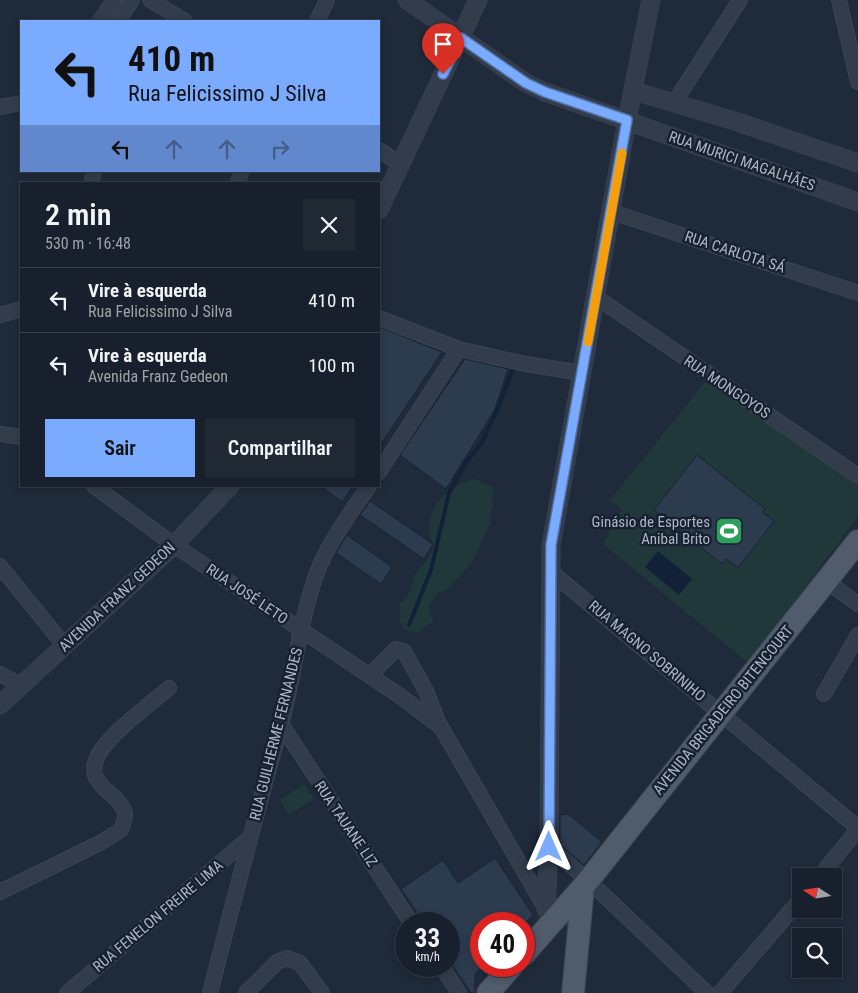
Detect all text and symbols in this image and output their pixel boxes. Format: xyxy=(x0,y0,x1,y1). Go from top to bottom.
pin xyxy=(422,23,464,74)
icon: arrive xyxy=(429,30,457,58)
text: 410 m xyxy=(128,39,215,80)
icon: left xyxy=(45,40,110,105)
text: Rua Felicissimo J Silva xyxy=(128,81,327,106)
street label: RUA MURICI MAGALHÃES xyxy=(667,128,818,195)
icon: left xyxy=(107,135,135,163)
icon: ahead xyxy=(160,135,188,163)
icon: ahead xyxy=(213,135,241,163)
icon: right xyxy=(266,135,294,163)
text: 2 min xyxy=(45,197,111,232)
button: close xyxy=(303,199,355,251)
street label: RUA CARLOTA SÁ xyxy=(682,227,788,277)
text: 530 m · 16:48 xyxy=(45,234,131,253)
text: Vire à esquerda xyxy=(88,279,207,302)
icon: left xyxy=(45,286,73,314)
text: 410 m xyxy=(308,289,355,312)
text: Rua Felicissimo J Silva xyxy=(88,302,232,321)
text: Vire à esquerda xyxy=(88,344,207,367)
icon: left xyxy=(45,351,73,379)
street label: RUA MONGOYOS xyxy=(681,352,774,423)
text: 100 m xyxy=(308,354,355,377)
text: Avenida Franz Gedeon xyxy=(88,367,228,386)
button: Sair xyxy=(45,419,195,477)
button: Compartilhar xyxy=(205,419,355,477)
place label: Ginásio de Esportes Anibal Brito xyxy=(592,513,710,548)
sports icon: Ginásio de Esportes Anibal Brito xyxy=(714,516,744,546)
street label: AVENIDA FRANZ GEDEON xyxy=(55,538,179,656)
street label: RUA JOSÉ LETO xyxy=(203,560,291,628)
street label: RUA MAGNO SOBRINIHO xyxy=(585,597,709,705)
street label: AVENIDA BRIGADEIRO BITENCOURT xyxy=(649,622,797,798)
street label: RUA GUILHERME FERNANDES xyxy=(246,646,306,822)
street label: RUA TAUANE LIZ xyxy=(311,778,381,870)
position arrow xyxy=(522,820,574,872)
street label: RUA FENELON FREIRE LIMA xyxy=(89,856,227,976)
north arrow xyxy=(792,868,842,918)
map controls xyxy=(792,868,842,978)
speed limit sign: 40 xyxy=(470,912,535,977)
text: 33 xyxy=(415,924,440,953)
button: search xyxy=(792,928,842,978)
text: km/h xyxy=(415,950,440,964)

